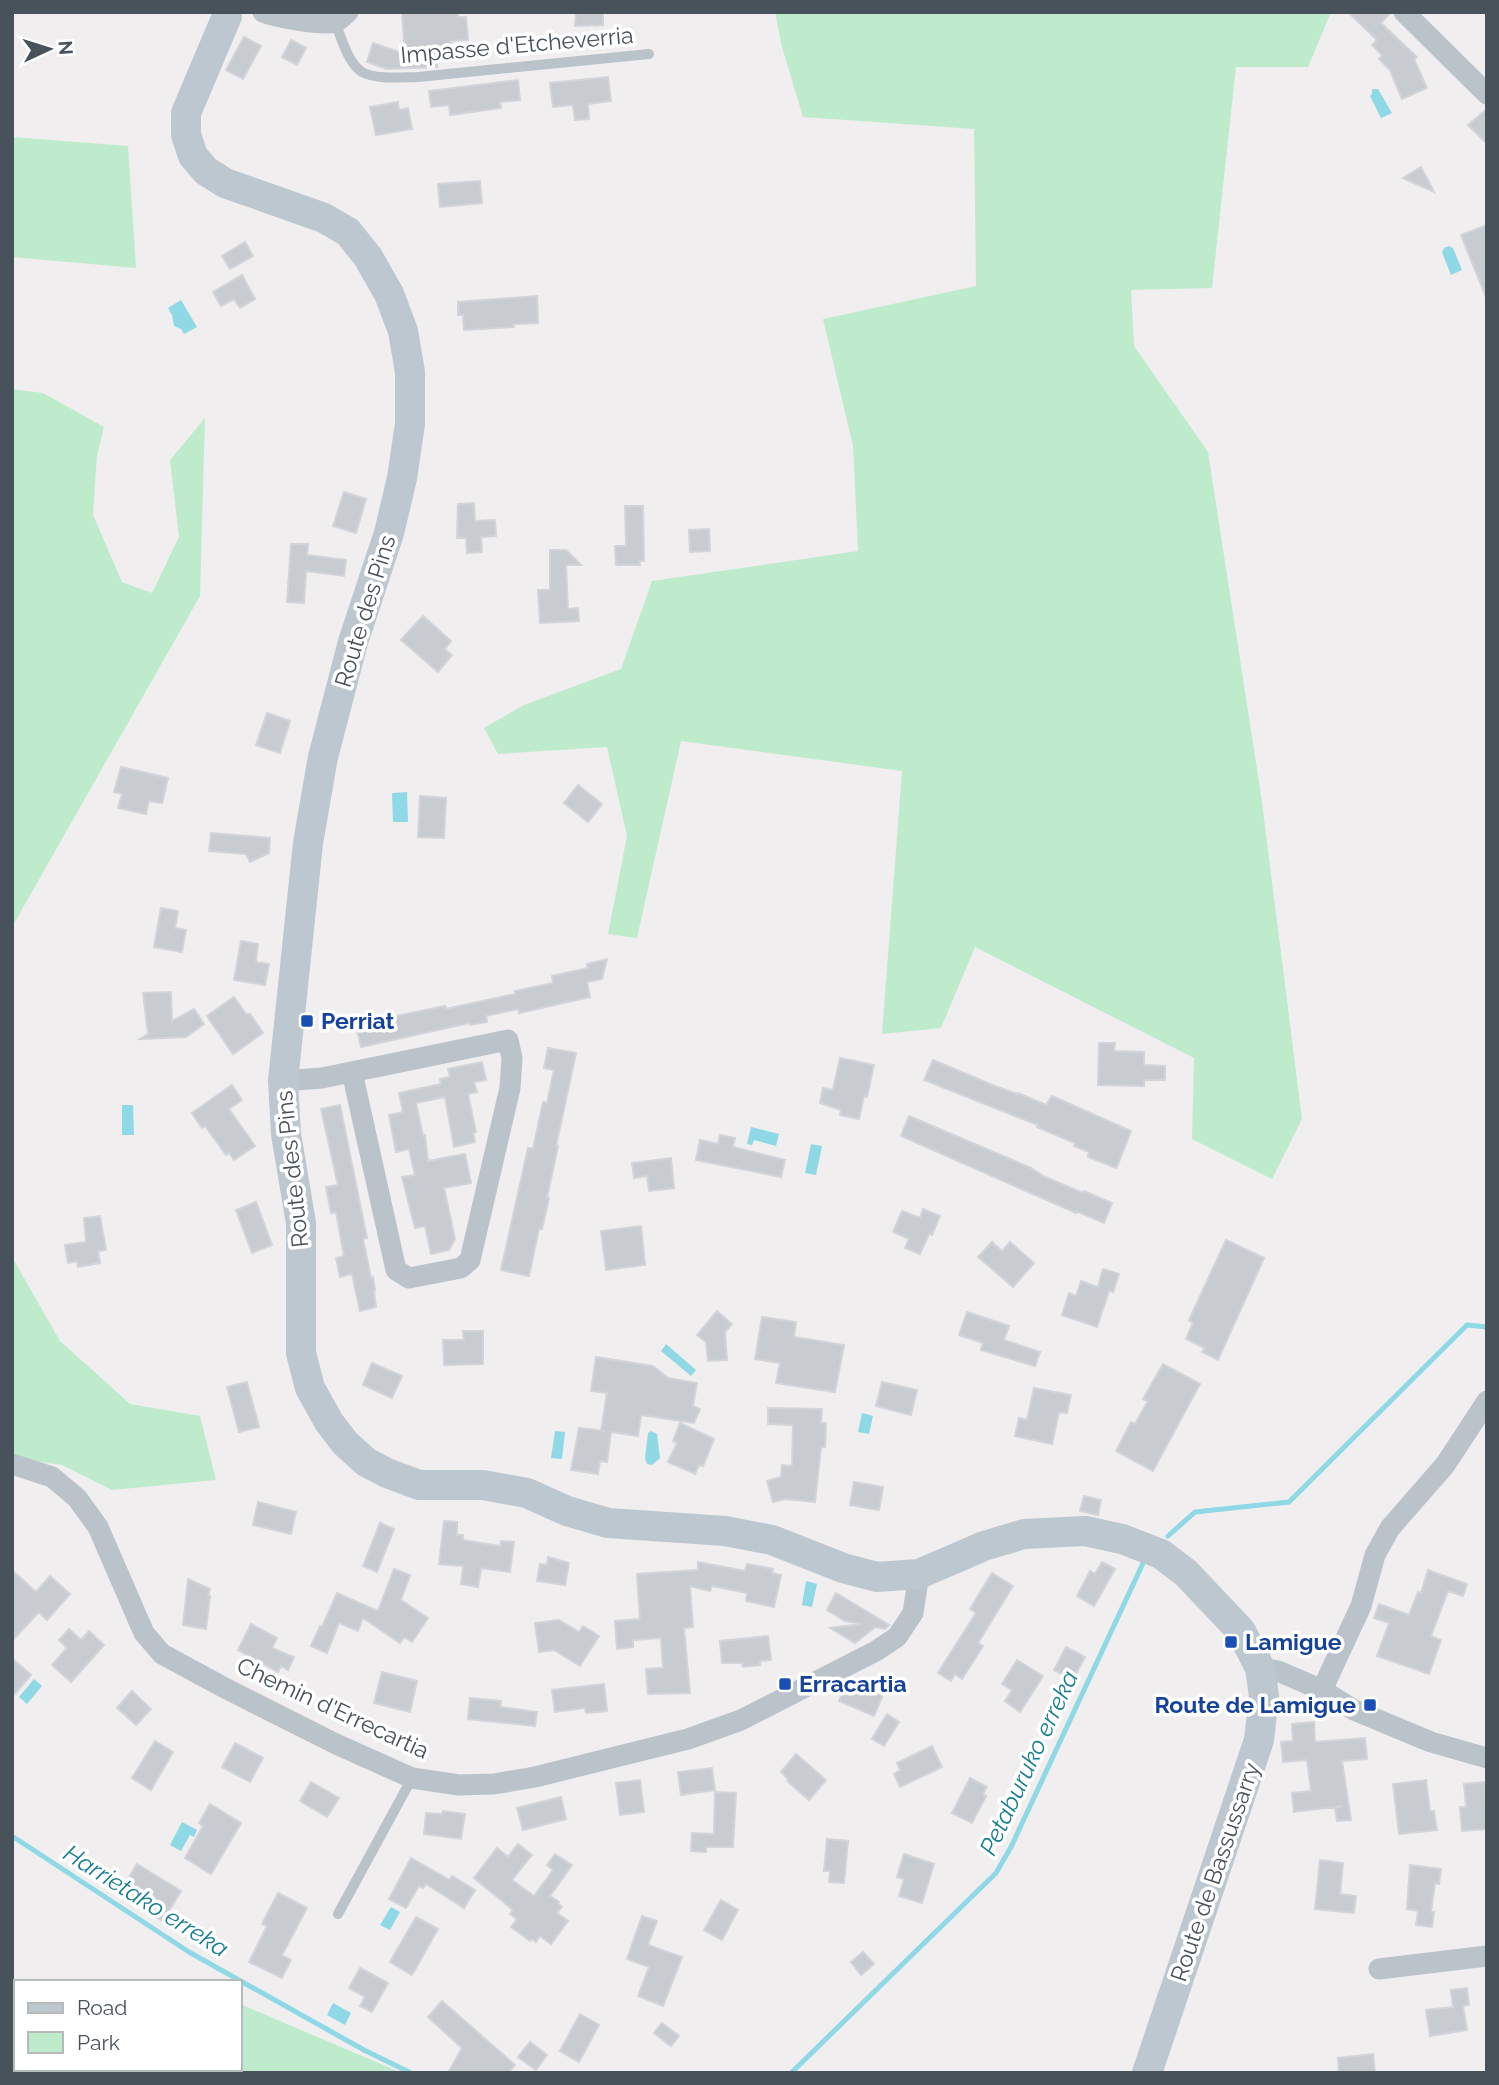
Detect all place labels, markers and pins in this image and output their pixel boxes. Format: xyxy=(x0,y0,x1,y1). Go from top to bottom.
place label: Perriat xyxy=(321,1007,395,1034)
marker: Perriat xyxy=(299,1013,315,1029)
place label: Lamigue xyxy=(1245,1628,1342,1655)
marker: Lamigue xyxy=(1223,1634,1239,1650)
place label: Erracartia xyxy=(799,1670,907,1697)
marker: Erracartia xyxy=(777,1676,793,1692)
place label: Route de Lamigue xyxy=(1154,1691,1356,1718)
marker: Route de Lamigue xyxy=(1362,1697,1378,1713)

